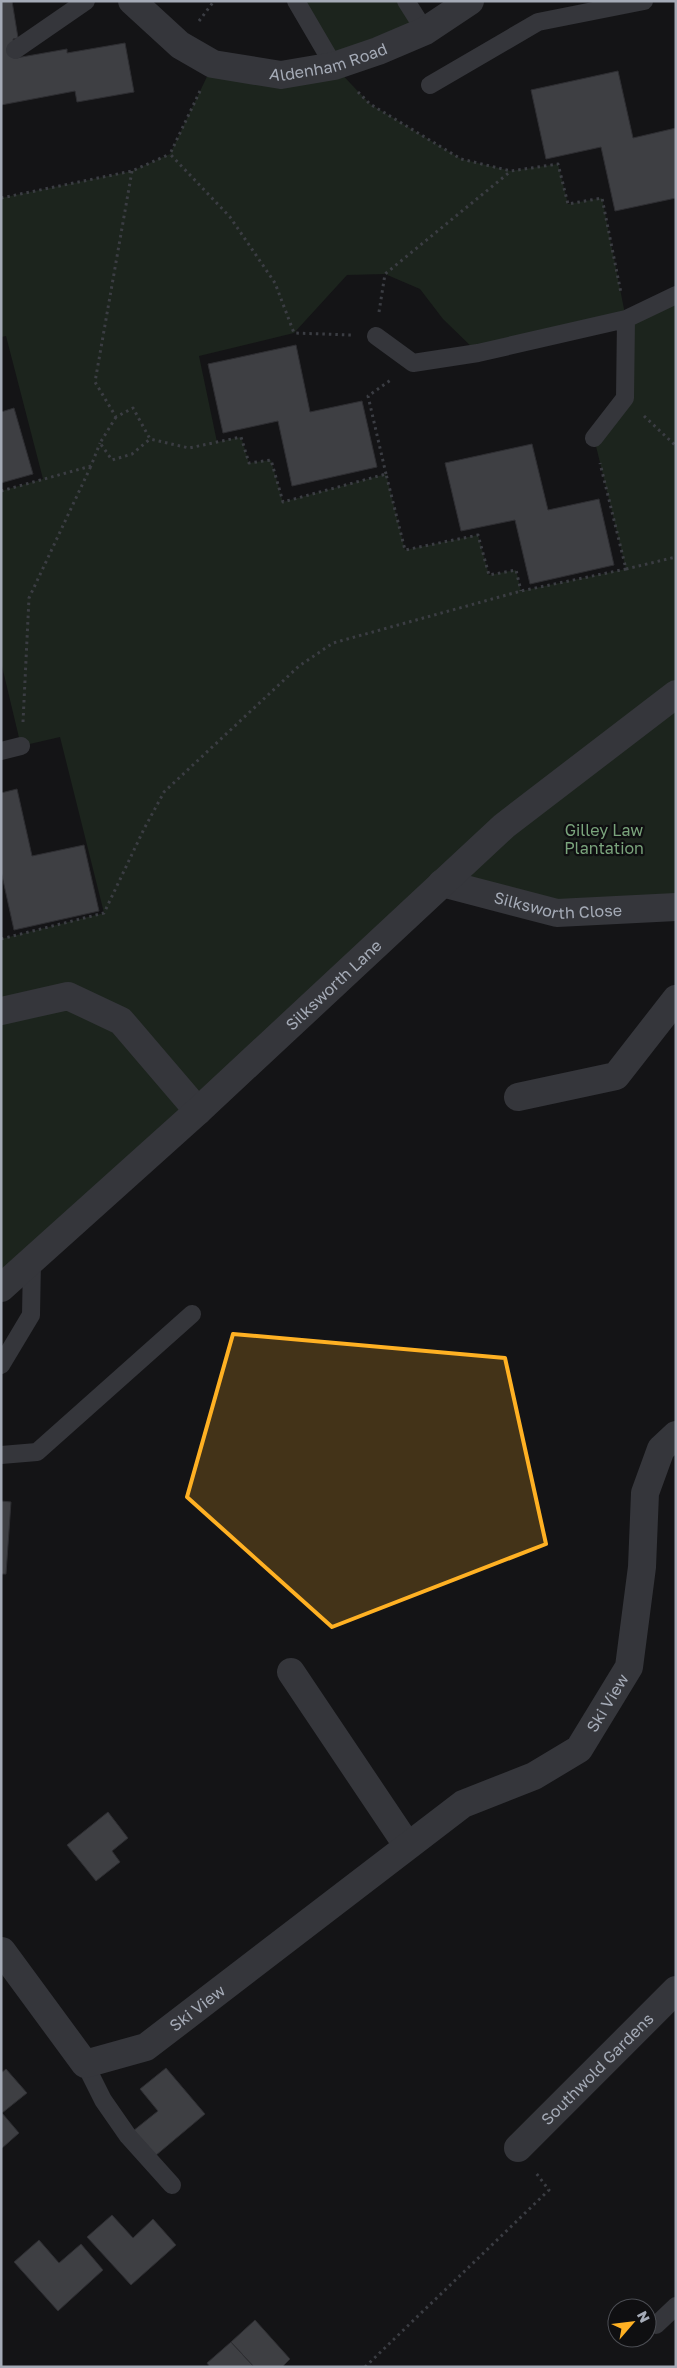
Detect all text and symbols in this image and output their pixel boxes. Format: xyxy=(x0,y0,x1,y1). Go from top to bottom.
street label: Aldenham Road xyxy=(268,38,390,85)
park label: Gilley Law Plantation xyxy=(564,820,644,858)
street label: Silksworth Close xyxy=(492,887,622,923)
street label: Silksworth Lane xyxy=(281,935,386,1034)
street label: Ski View xyxy=(582,1670,633,1736)
street label: Ski View xyxy=(165,1980,229,2035)
street label: Southwold Gardens xyxy=(537,2008,658,2129)
north arrow xyxy=(607,2298,657,2348)
text: N xyxy=(634,2308,654,2325)

